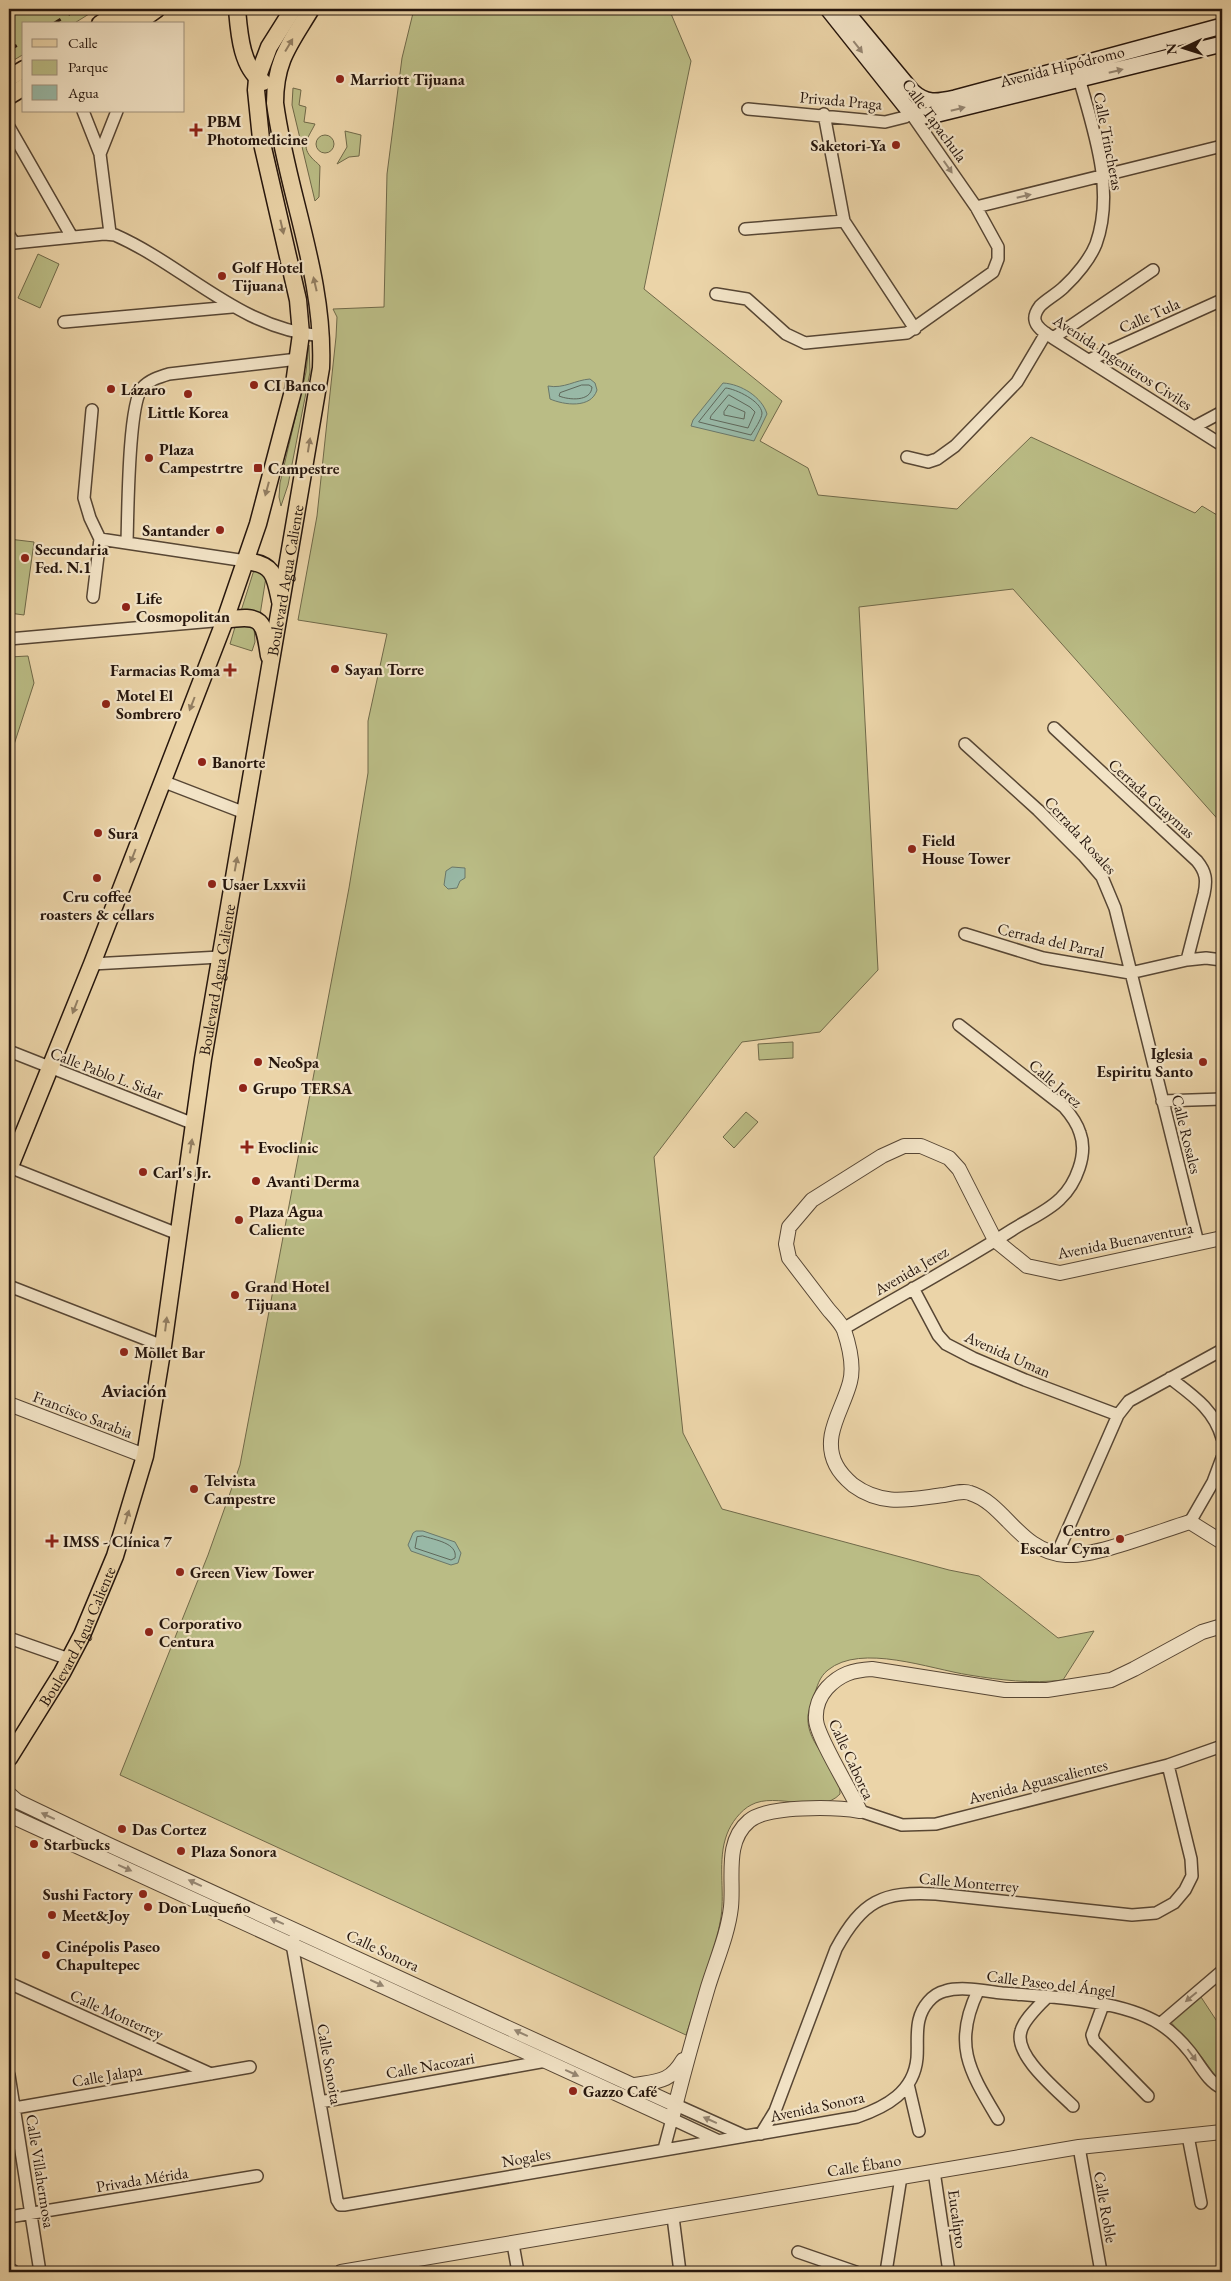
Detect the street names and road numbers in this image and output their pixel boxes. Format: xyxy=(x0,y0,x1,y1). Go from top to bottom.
street label: Avenida Hipódromo xyxy=(997,41,1127,92)
street label: Calle Tapachula xyxy=(897,74,972,167)
street label: Privada Praga xyxy=(799,86,884,115)
street label: Calle Trincheras xyxy=(1089,90,1128,192)
street label: Calle Tula xyxy=(1116,293,1183,338)
street label: Avenida Ingenieros Civiles xyxy=(1048,309,1196,415)
street label: Boulevard Agua Caliente xyxy=(262,503,308,658)
street label: Cerrada Guaymas xyxy=(1104,754,1199,843)
street label: Cerrada Rosales xyxy=(1040,792,1121,879)
street label: Boulevard Agua Caliente xyxy=(194,902,240,1057)
street label: Cerrada del Parral xyxy=(995,918,1107,963)
street label: Calle Pablo L. Sidar xyxy=(47,1042,167,1105)
street label: Calle Jerez xyxy=(1025,1054,1087,1112)
street label: Calle Rosales xyxy=(1167,1092,1207,1176)
street label: Avenida Buenaventura xyxy=(1054,1217,1195,1264)
street label: Avenida Jerez xyxy=(870,1241,952,1301)
street label: Avenida Uman xyxy=(961,1326,1055,1383)
street label: Francisco Sarabia xyxy=(30,1386,136,1443)
street label: Boulevard Agua Caliente xyxy=(34,1563,120,1710)
street label: Calle Caborca xyxy=(824,1715,880,1804)
street label: Avenida Aguascalientes xyxy=(966,1754,1110,1809)
street label: Calle Monterrey xyxy=(918,1868,1021,1897)
street label: Calle Sonora xyxy=(343,1924,423,1977)
street label: Calle Paseo del Ángel xyxy=(985,1965,1117,2002)
street label: Calle Monterrey xyxy=(67,1984,168,2045)
street label: Calle Sonoita xyxy=(312,2022,347,2107)
street label: Calle Nacozari xyxy=(384,2047,476,2084)
street label: Calle Jalapa xyxy=(70,2059,145,2092)
street label: Avenida Sonora xyxy=(767,2086,867,2127)
street label: Calle Villahermosa xyxy=(21,2113,60,2230)
street label: Nogales xyxy=(500,2143,552,2172)
street label: Calle Ébano xyxy=(826,2149,903,2182)
street label: Privada Mérida xyxy=(95,2162,190,2197)
street label: Calle Roble xyxy=(1089,2170,1122,2245)
street label: Eucalipto xyxy=(943,2188,972,2250)

